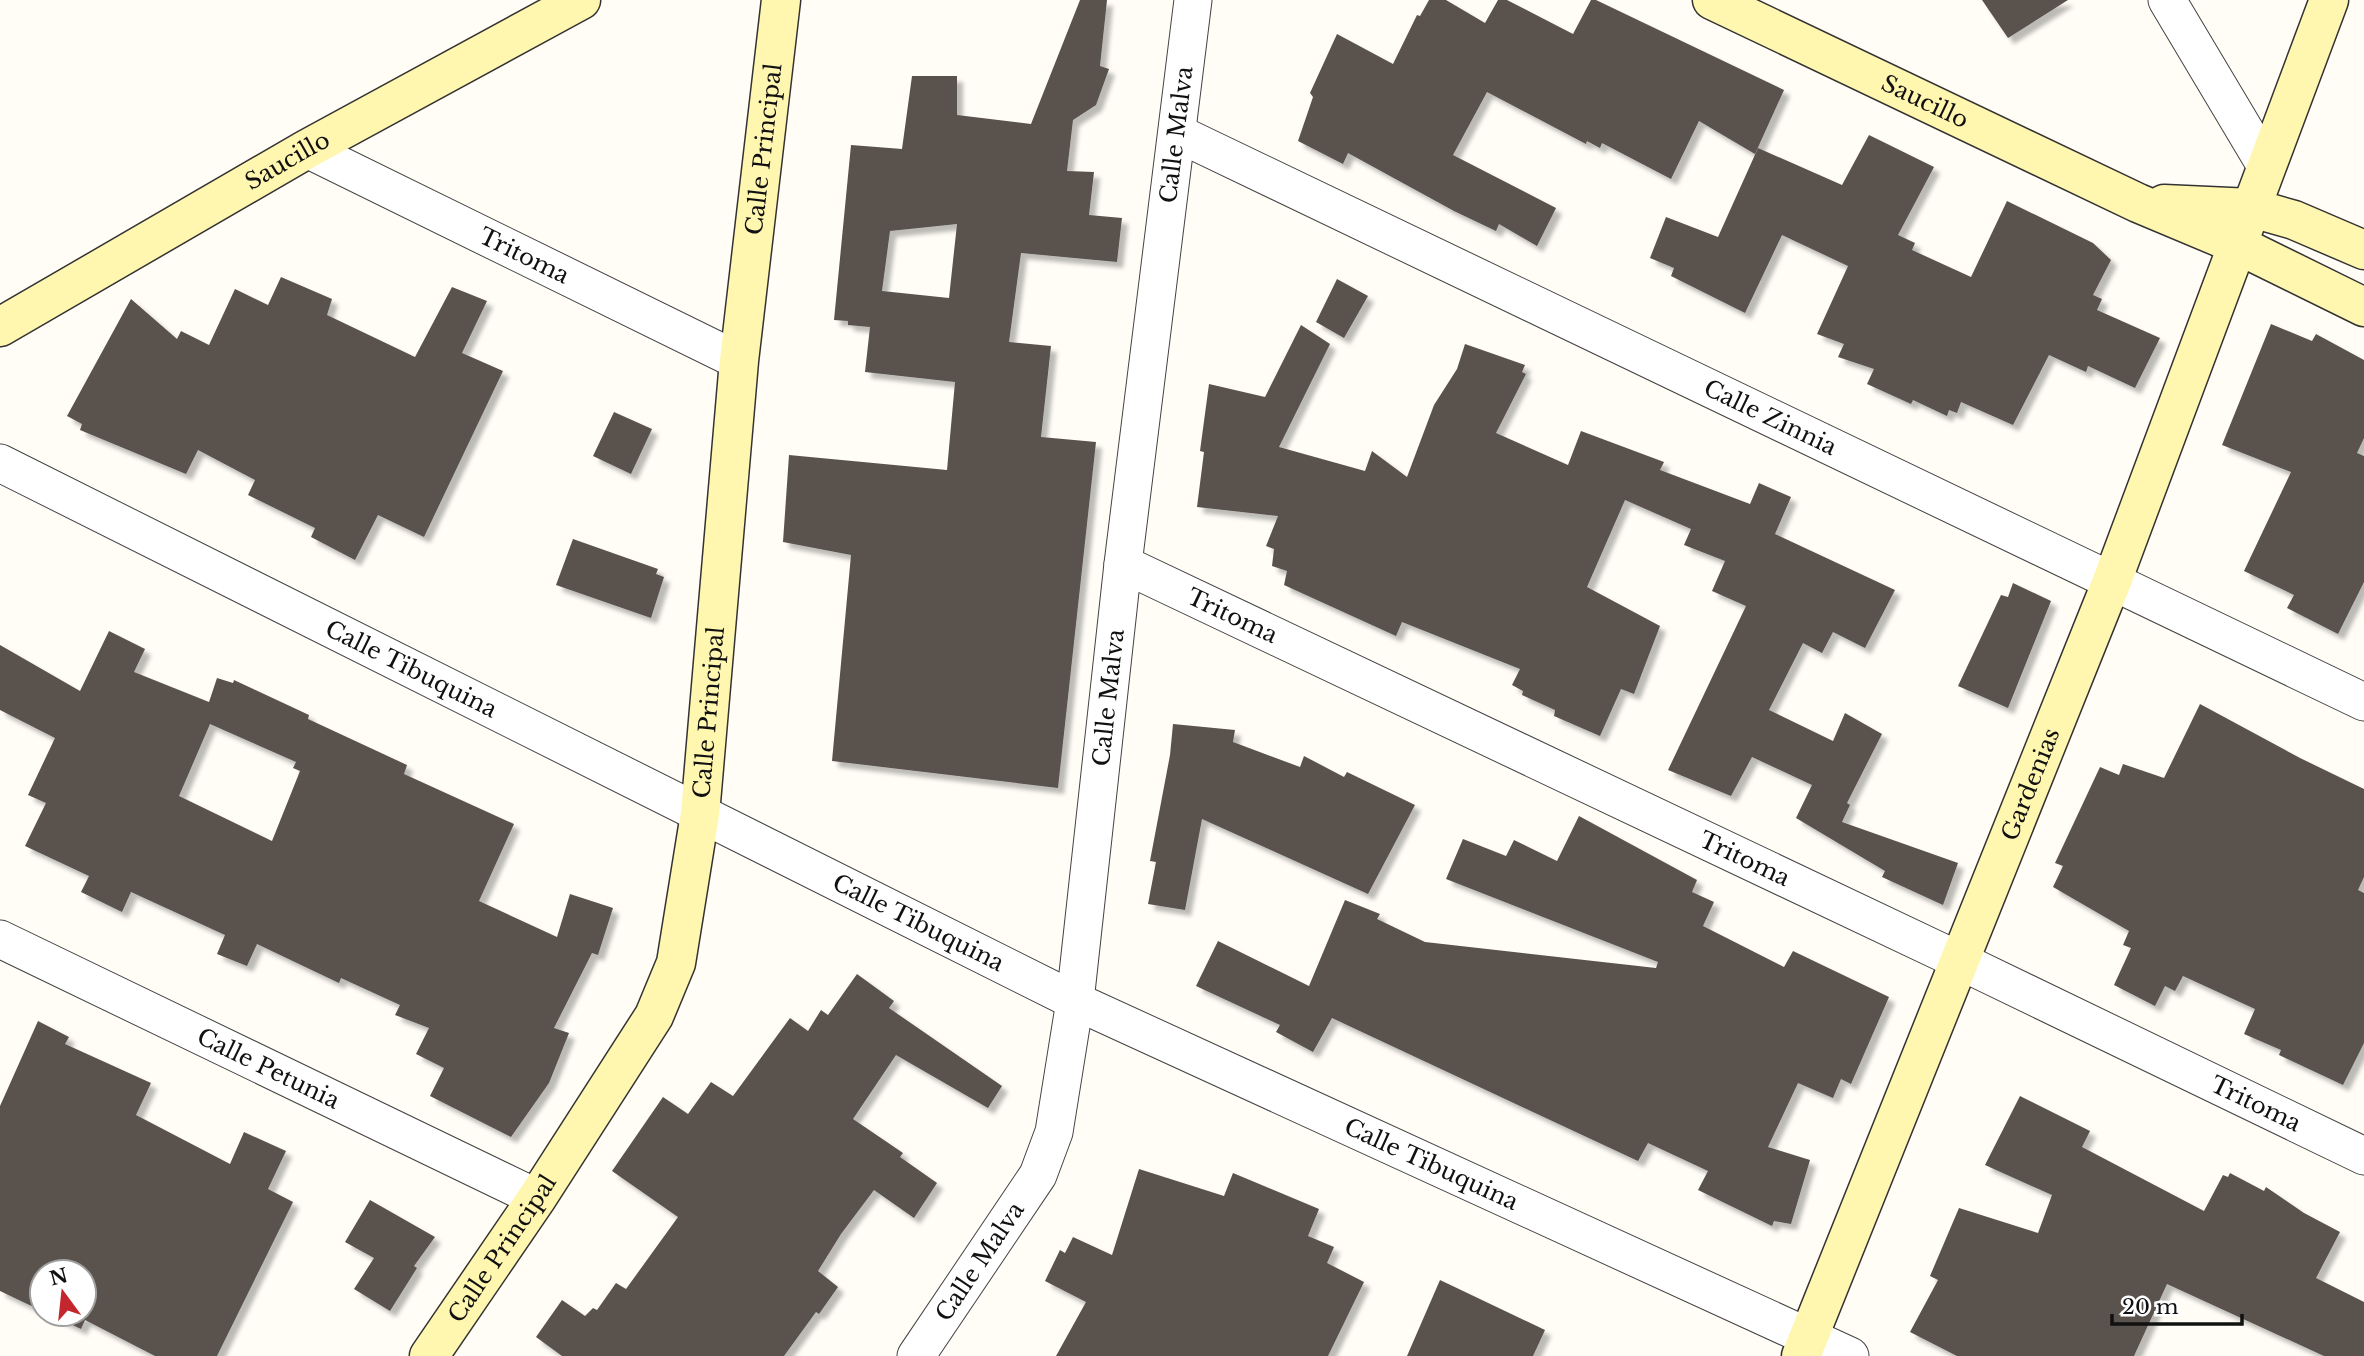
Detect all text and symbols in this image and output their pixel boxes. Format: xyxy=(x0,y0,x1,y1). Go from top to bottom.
street label: Calle Principal xyxy=(740,62,788,236)
street label: Calle Malva xyxy=(1154,64,1199,205)
street label: Saucillo xyxy=(1877,69,1973,134)
street label: Saucillo xyxy=(240,125,335,196)
street label: Tritoma xyxy=(475,222,574,290)
street label: Calle Zinnia xyxy=(1699,374,1841,461)
street label: Tritoma xyxy=(1183,582,1282,649)
street label: Calle Tibuquina xyxy=(321,614,502,724)
street label: Calle Principal xyxy=(687,625,730,800)
street label: Calle Malva xyxy=(1087,627,1130,768)
street label: Gardenias xyxy=(1995,724,2066,845)
street label: Tritoma xyxy=(1695,825,1795,892)
street label: Calle Tibuquina xyxy=(828,868,1009,977)
street label: Calle Petunia xyxy=(193,1022,344,1115)
street label: Tritoma xyxy=(2206,1070,2306,1138)
street label: Calle Tibuquina xyxy=(1340,1112,1523,1216)
street label: Calle Principal xyxy=(442,1170,562,1328)
street label: Calle Malva xyxy=(930,1196,1030,1326)
north arrow xyxy=(28,1258,98,1328)
text: N xyxy=(47,1264,70,1290)
scale bar xyxy=(2112,1282,2242,1326)
text: 20 m xyxy=(2122,1294,2179,1320)

